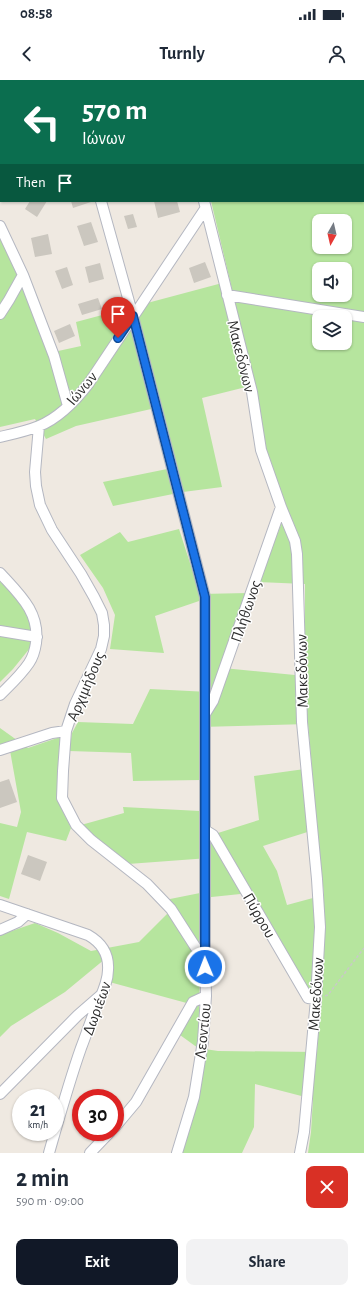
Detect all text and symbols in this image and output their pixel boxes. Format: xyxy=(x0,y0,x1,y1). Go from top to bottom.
text: 08:58 xyxy=(20,6,53,21)
icon: back xyxy=(16,43,38,65)
icon: person xyxy=(326,43,348,65)
text: Turnly xyxy=(159,45,205,63)
icon: left xyxy=(16,96,68,148)
text: 570 m xyxy=(82,97,148,125)
text: Ιώνων xyxy=(82,130,125,148)
icon: arrive xyxy=(54,172,76,194)
text: Then xyxy=(16,175,46,190)
north arrow xyxy=(312,214,352,254)
map controls xyxy=(312,214,352,350)
button: sound xyxy=(312,262,352,302)
pin xyxy=(101,297,135,338)
icon: arrive xyxy=(107,303,129,325)
button: layers xyxy=(312,310,352,350)
street label: Μακεδόνων xyxy=(224,319,258,394)
street label: Ιώνων xyxy=(63,369,100,409)
street label: Πλήθωνος xyxy=(228,578,265,645)
street label: Μακεδόνων xyxy=(293,634,311,708)
street label: Αρχιμήδους xyxy=(64,649,109,724)
street label: Πύρρου xyxy=(240,890,278,941)
position arrow xyxy=(184,946,226,988)
street label: Μακεδόνων xyxy=(305,956,327,1031)
street label: Δωριέων xyxy=(80,979,114,1037)
street label: Λεοντίου xyxy=(192,1002,214,1060)
speed limit sign: 30 xyxy=(72,1089,124,1141)
text: 21 xyxy=(30,1100,46,1120)
text: km/h xyxy=(28,1120,48,1130)
button: close xyxy=(306,1166,348,1208)
text: 2 min xyxy=(16,1167,69,1191)
text: 590 m · 09:00 xyxy=(16,1195,84,1208)
button: Exit xyxy=(16,1239,178,1285)
button: Share xyxy=(186,1239,348,1285)

